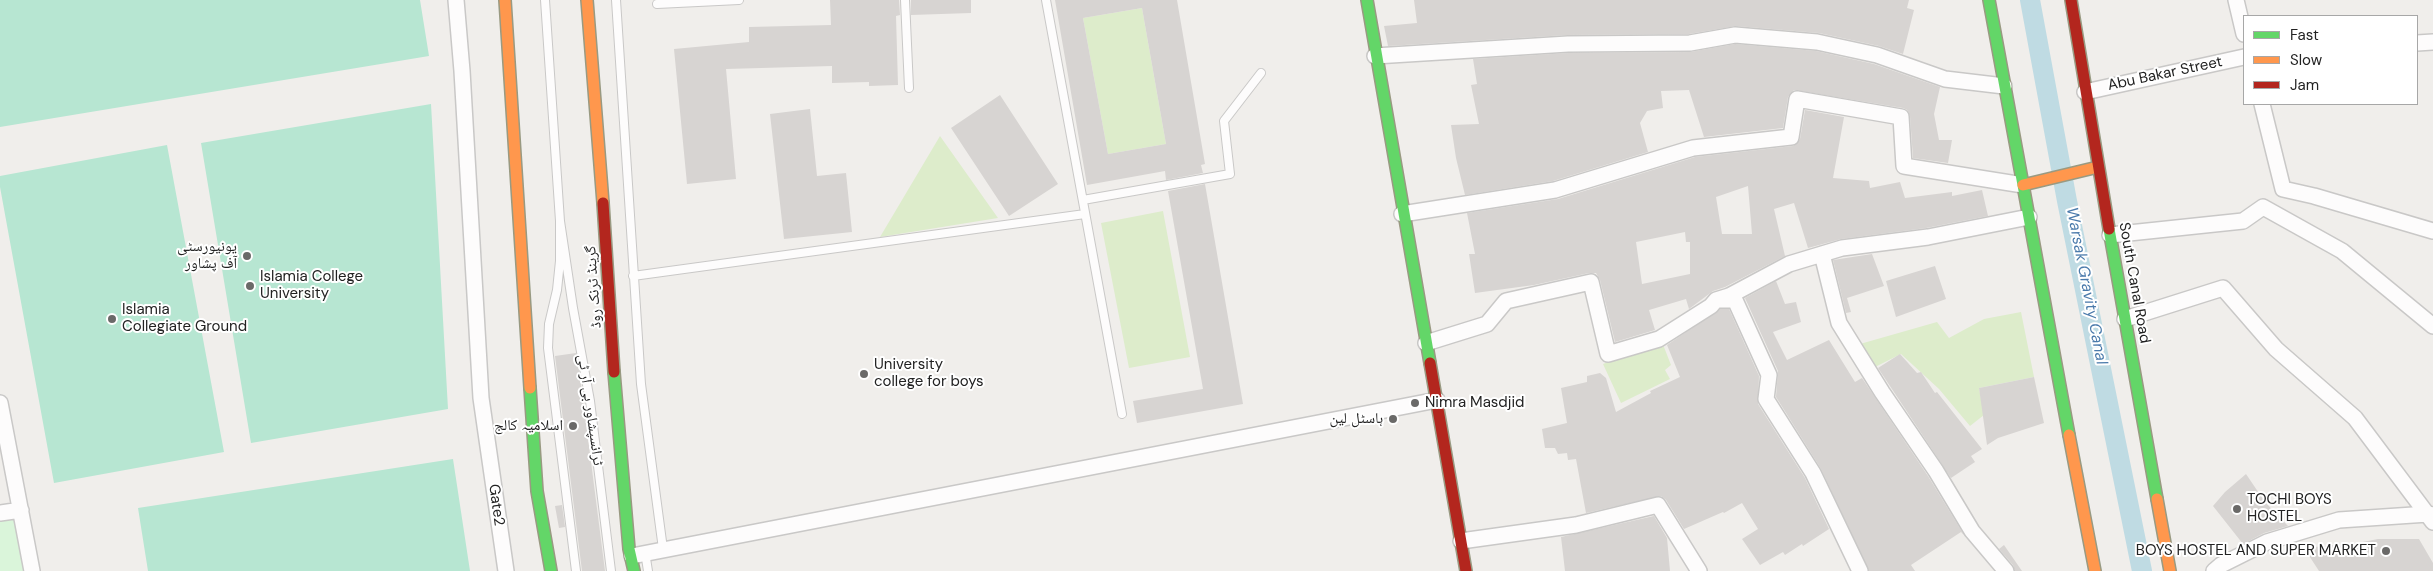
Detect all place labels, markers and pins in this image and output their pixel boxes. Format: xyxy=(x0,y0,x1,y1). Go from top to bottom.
place label: یونیورسٹی آف پشاور xyxy=(177,238,237,273)
marker: یونیورسٹی آف پشاور xyxy=(241,250,253,262)
place label: Islamia College University xyxy=(260,268,363,303)
marker: Islamia College University xyxy=(244,280,256,292)
place label: Islamia Collegiate Ground xyxy=(122,301,247,336)
marker: Islamia Collegiate Ground xyxy=(106,313,118,325)
place label: University college for boys xyxy=(874,356,984,391)
marker: University college for boys xyxy=(858,368,870,380)
place label: Nimra Masdjid xyxy=(1425,394,1524,412)
marker: Nimra Masdjid xyxy=(1409,397,1421,409)
place label: ہاسٹل لین xyxy=(1330,410,1383,428)
marker: ہاسٹل لین xyxy=(1387,413,1399,425)
place label: اسلامیہ کالج xyxy=(494,417,563,435)
marker: اسلامیہ کالج xyxy=(567,420,579,432)
place label: TOCHI BOYS HOSTEL xyxy=(2247,491,2332,526)
marker: TOCHI BOYS HOSTEL xyxy=(2231,503,2243,515)
place label: BOYS HOSTEL AND SUPER MARKET xyxy=(2136,542,2376,560)
marker: BOYS HOSTEL AND SUPER MARKET xyxy=(2380,545,2392,557)

